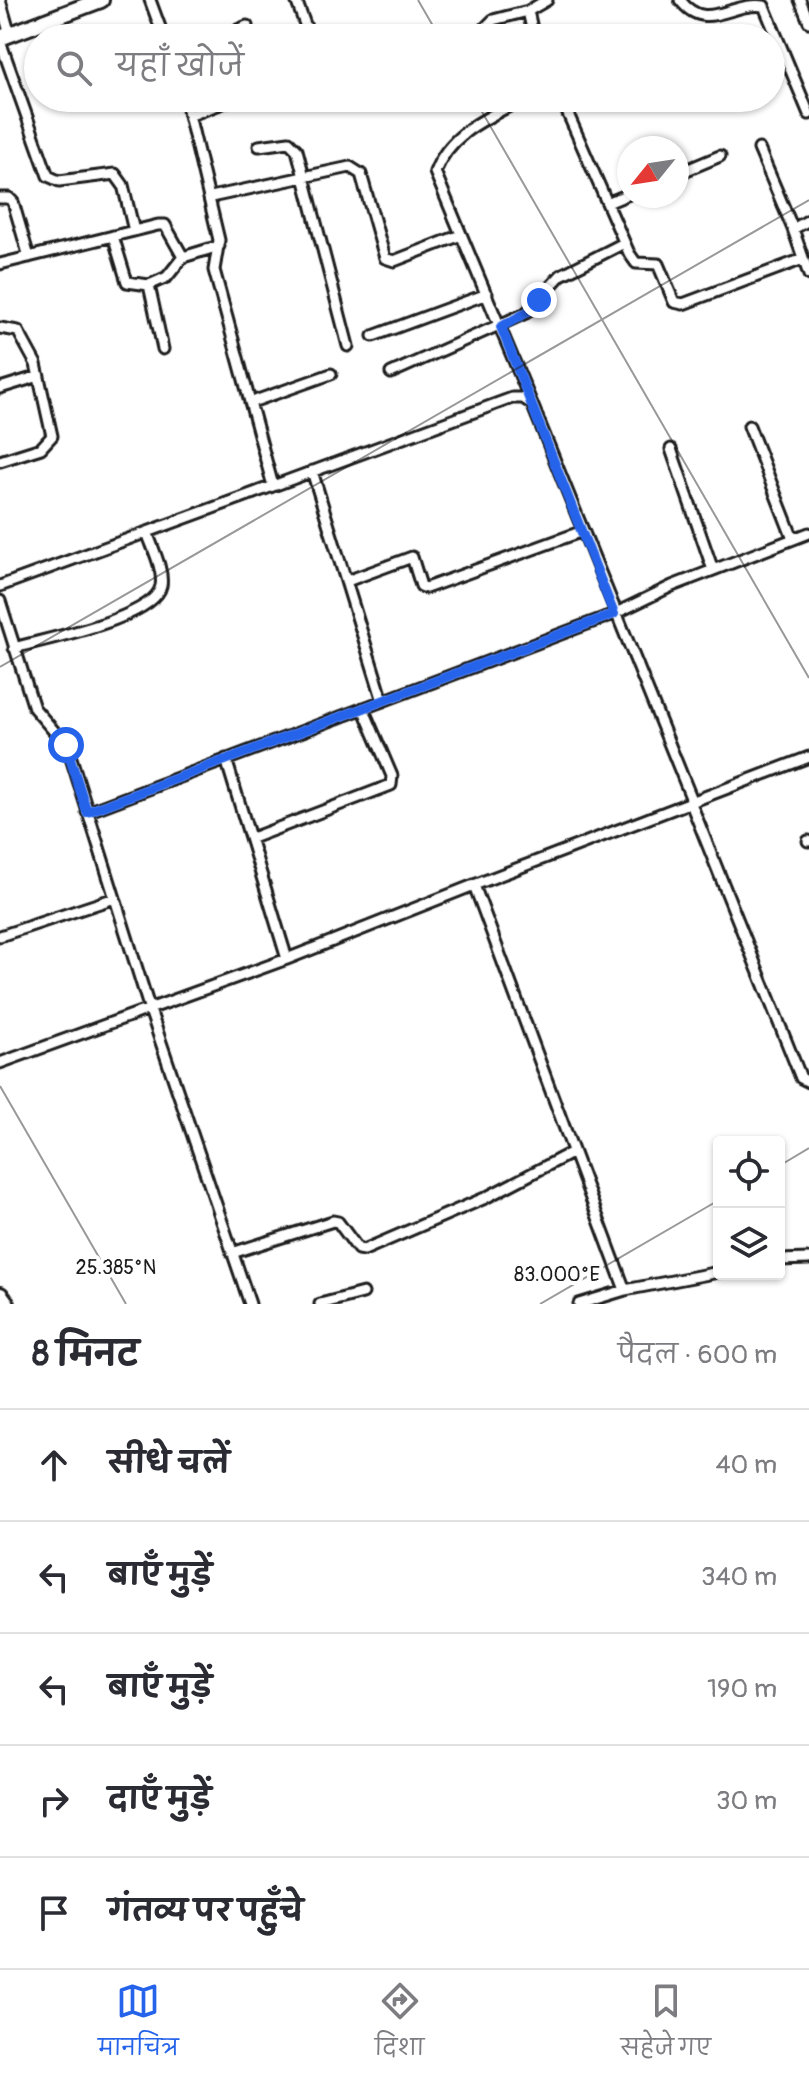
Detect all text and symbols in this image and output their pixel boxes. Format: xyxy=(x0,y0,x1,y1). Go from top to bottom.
search box xyxy=(24,24,785,112)
icon: search xyxy=(52,46,96,90)
text: यहाँ खोजें xyxy=(116,48,244,85)
north arrow xyxy=(617,136,689,208)
route end xyxy=(521,282,557,318)
route start xyxy=(48,727,84,763)
map controls xyxy=(713,1136,785,1280)
button: locate xyxy=(713,1136,785,1208)
button: layers xyxy=(713,1208,785,1280)
text: 25.385°N xyxy=(76,1255,156,1280)
text: 83.000°E xyxy=(514,1262,600,1287)
text: 8 मिनट xyxy=(32,1333,139,1376)
text: पैदल · 600 m xyxy=(618,1339,777,1371)
icon: ahead xyxy=(32,1443,76,1487)
text: सीधे चलें xyxy=(108,1445,230,1482)
text: 40 m xyxy=(715,1449,777,1481)
icon: left xyxy=(32,1555,76,1599)
text: बाएँ मुड़ें xyxy=(108,1557,212,1594)
text: 340 m xyxy=(701,1561,777,1593)
icon: left xyxy=(32,1667,76,1711)
text: बाएँ मुड़ें xyxy=(108,1669,212,1706)
text: 190 m xyxy=(707,1673,777,1705)
icon: right xyxy=(32,1779,76,1823)
text: दाएँ मुड़ें xyxy=(108,1781,211,1818)
text: 30 m xyxy=(716,1785,777,1817)
icon: arrive xyxy=(32,1891,76,1935)
text: गंतव्य पर पहुँचे xyxy=(108,1893,303,1930)
tab: मानचित्र xyxy=(98,1979,179,2072)
tab: दिशा xyxy=(375,1979,425,2072)
tab: सहेजे गए xyxy=(620,1979,711,2072)

